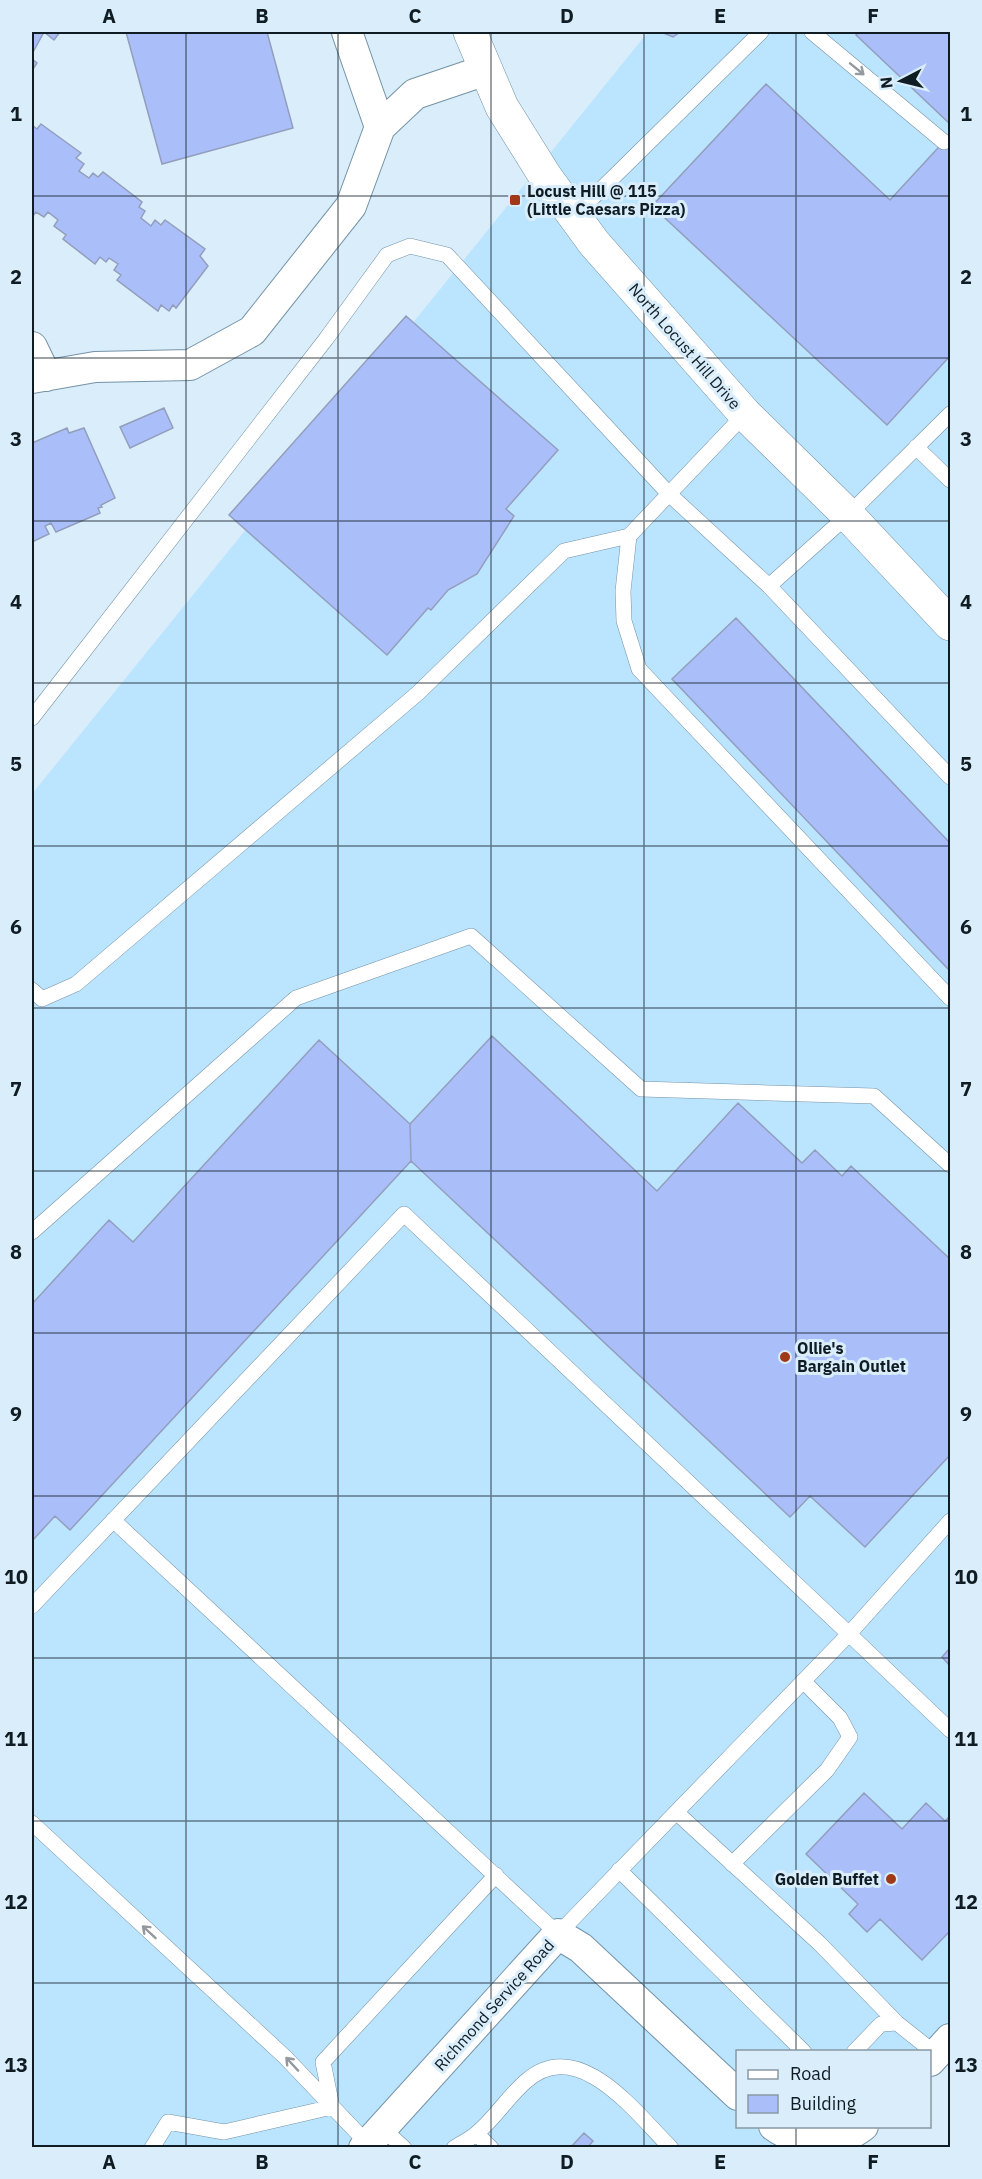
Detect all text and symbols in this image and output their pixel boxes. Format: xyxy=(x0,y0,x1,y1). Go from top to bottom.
text: A xyxy=(102,2,116,29)
text: B xyxy=(255,2,269,29)
text: C xyxy=(408,2,422,29)
text: D xyxy=(560,2,574,29)
text: E xyxy=(714,2,726,29)
text: F xyxy=(867,2,879,29)
north arrow xyxy=(871,51,931,111)
one-way arrow xyxy=(849,62,865,75)
text: N xyxy=(875,76,897,90)
text: 1 xyxy=(10,100,22,127)
text: 1 xyxy=(960,100,972,127)
place label: Locust Hill @ 115 (Little Caesars Pizza) xyxy=(527,181,685,219)
marker: Locust Hill @ 115 (Little Caesars Pizza) xyxy=(508,193,522,207)
text: 2 xyxy=(10,263,22,290)
text: 2 xyxy=(960,263,972,290)
street label: North Locust Hill Drive xyxy=(625,279,745,413)
text: 3 xyxy=(10,425,22,452)
text: 3 xyxy=(960,425,972,452)
text: 4 xyxy=(10,588,22,615)
text: 4 xyxy=(960,588,972,615)
text: 5 xyxy=(10,750,22,777)
text: 5 xyxy=(960,750,972,777)
text: 6 xyxy=(10,913,22,940)
text: 6 xyxy=(960,913,972,940)
text: 7 xyxy=(10,1075,22,1102)
text: 7 xyxy=(960,1075,972,1102)
text: 8 xyxy=(10,1238,22,1265)
text: 8 xyxy=(960,1238,972,1265)
place label: Ollie's Bargain Outlet xyxy=(797,1338,906,1376)
marker: Ollie's Bargain Outlet xyxy=(778,1350,792,1364)
text: 9 xyxy=(10,1400,22,1427)
text: 9 xyxy=(960,1400,972,1427)
text: 10 xyxy=(4,1563,28,1590)
text: 10 xyxy=(954,1563,978,1590)
text: 11 xyxy=(4,1725,28,1752)
text: 11 xyxy=(954,1725,978,1752)
place label: Golden Buffet xyxy=(775,1869,879,1889)
marker: Golden Buffet xyxy=(884,1872,898,1886)
text: 12 xyxy=(4,1888,28,1915)
text: 12 xyxy=(954,1888,978,1915)
one-way arrow xyxy=(142,1925,157,1939)
street label: Richmond Service Road xyxy=(430,1935,558,2075)
legend xyxy=(736,2050,931,2128)
text: 13 xyxy=(4,2051,28,2078)
text: 13 xyxy=(954,2051,978,2078)
one-way arrow xyxy=(285,2057,299,2072)
text: Road xyxy=(790,2062,831,2085)
text: Building xyxy=(790,2092,857,2115)
text: A xyxy=(102,2148,116,2175)
text: B xyxy=(255,2148,269,2175)
text: C xyxy=(408,2148,422,2175)
text: D xyxy=(560,2148,574,2175)
text: E xyxy=(714,2148,726,2175)
text: F xyxy=(867,2148,879,2175)

